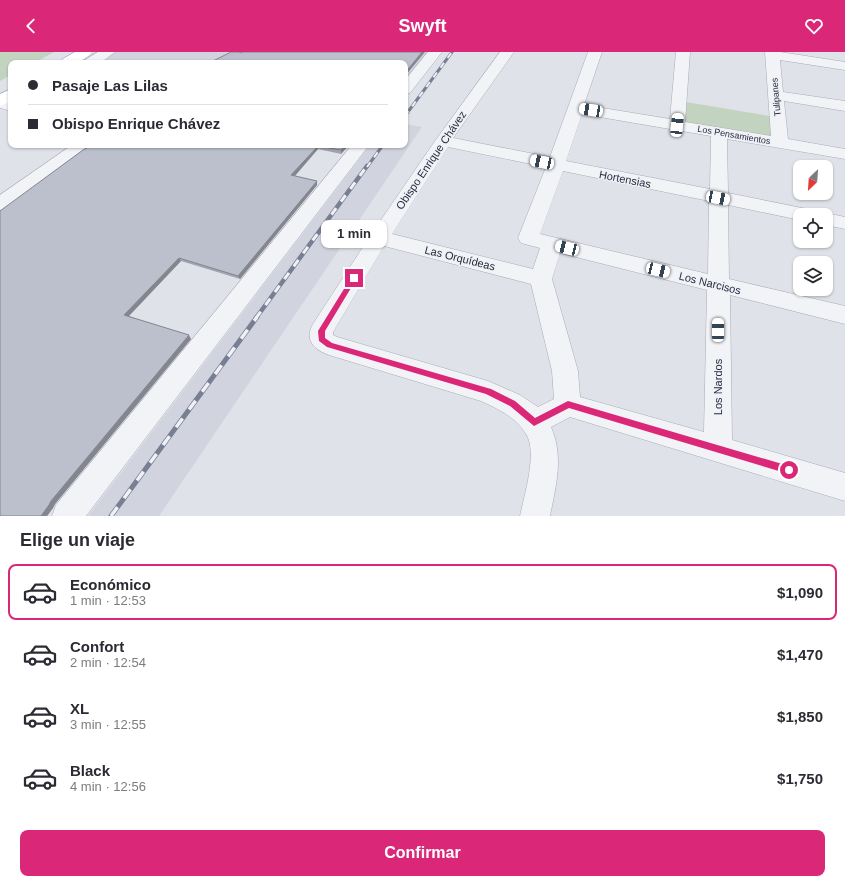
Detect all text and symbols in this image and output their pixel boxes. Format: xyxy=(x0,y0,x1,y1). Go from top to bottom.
icon: back xyxy=(20,15,42,37)
icon: heart xyxy=(803,15,825,37)
text: Swyft xyxy=(398,16,447,36)
text: Pasaje Las Lilas xyxy=(52,77,168,94)
street label: Tulipanes xyxy=(769,77,783,117)
car xyxy=(578,102,604,118)
street label: Obispo Enrique Chávez xyxy=(394,108,468,212)
car xyxy=(670,112,684,138)
text: Obispo Enrique Chávez xyxy=(52,115,220,132)
street label: Los Pensamientos xyxy=(697,124,772,146)
car xyxy=(529,154,555,170)
north arrow xyxy=(793,160,833,200)
map controls xyxy=(793,160,833,296)
street label: Hortensias xyxy=(598,168,652,190)
car xyxy=(705,190,731,206)
button: locate xyxy=(793,208,833,248)
callout: 1 min xyxy=(321,220,387,248)
text: 1 min xyxy=(337,226,371,241)
car xyxy=(554,239,580,257)
street label: Las Orquídeas xyxy=(424,243,497,273)
button: layers xyxy=(793,256,833,296)
car xyxy=(645,261,671,279)
route end xyxy=(345,269,363,287)
street label: Los Narcisos xyxy=(678,269,743,297)
car xyxy=(712,318,724,342)
street label: Los Nardos xyxy=(712,358,724,415)
route start xyxy=(780,461,798,479)
text: Elige un viaje xyxy=(20,530,135,550)
icon: car xyxy=(22,574,58,610)
text: Económico xyxy=(70,576,151,593)
text: $1,090 xyxy=(777,584,823,601)
text: 1 min · 12:53 xyxy=(70,593,146,608)
icon: car xyxy=(22,636,58,672)
text: Confort xyxy=(70,638,124,655)
text: $1,470 xyxy=(777,646,823,663)
text: 2 min · 12:54 xyxy=(70,655,146,670)
icon: car xyxy=(22,698,58,734)
text: XL xyxy=(70,700,89,717)
text: $1,850 xyxy=(777,708,823,725)
text: 3 min · 12:55 xyxy=(70,717,146,732)
icon: car xyxy=(22,760,58,796)
text: Black xyxy=(70,762,110,779)
text: $1,750 xyxy=(777,770,823,787)
text: 4 min · 12:56 xyxy=(70,779,146,794)
button: Confirmar xyxy=(20,830,825,876)

